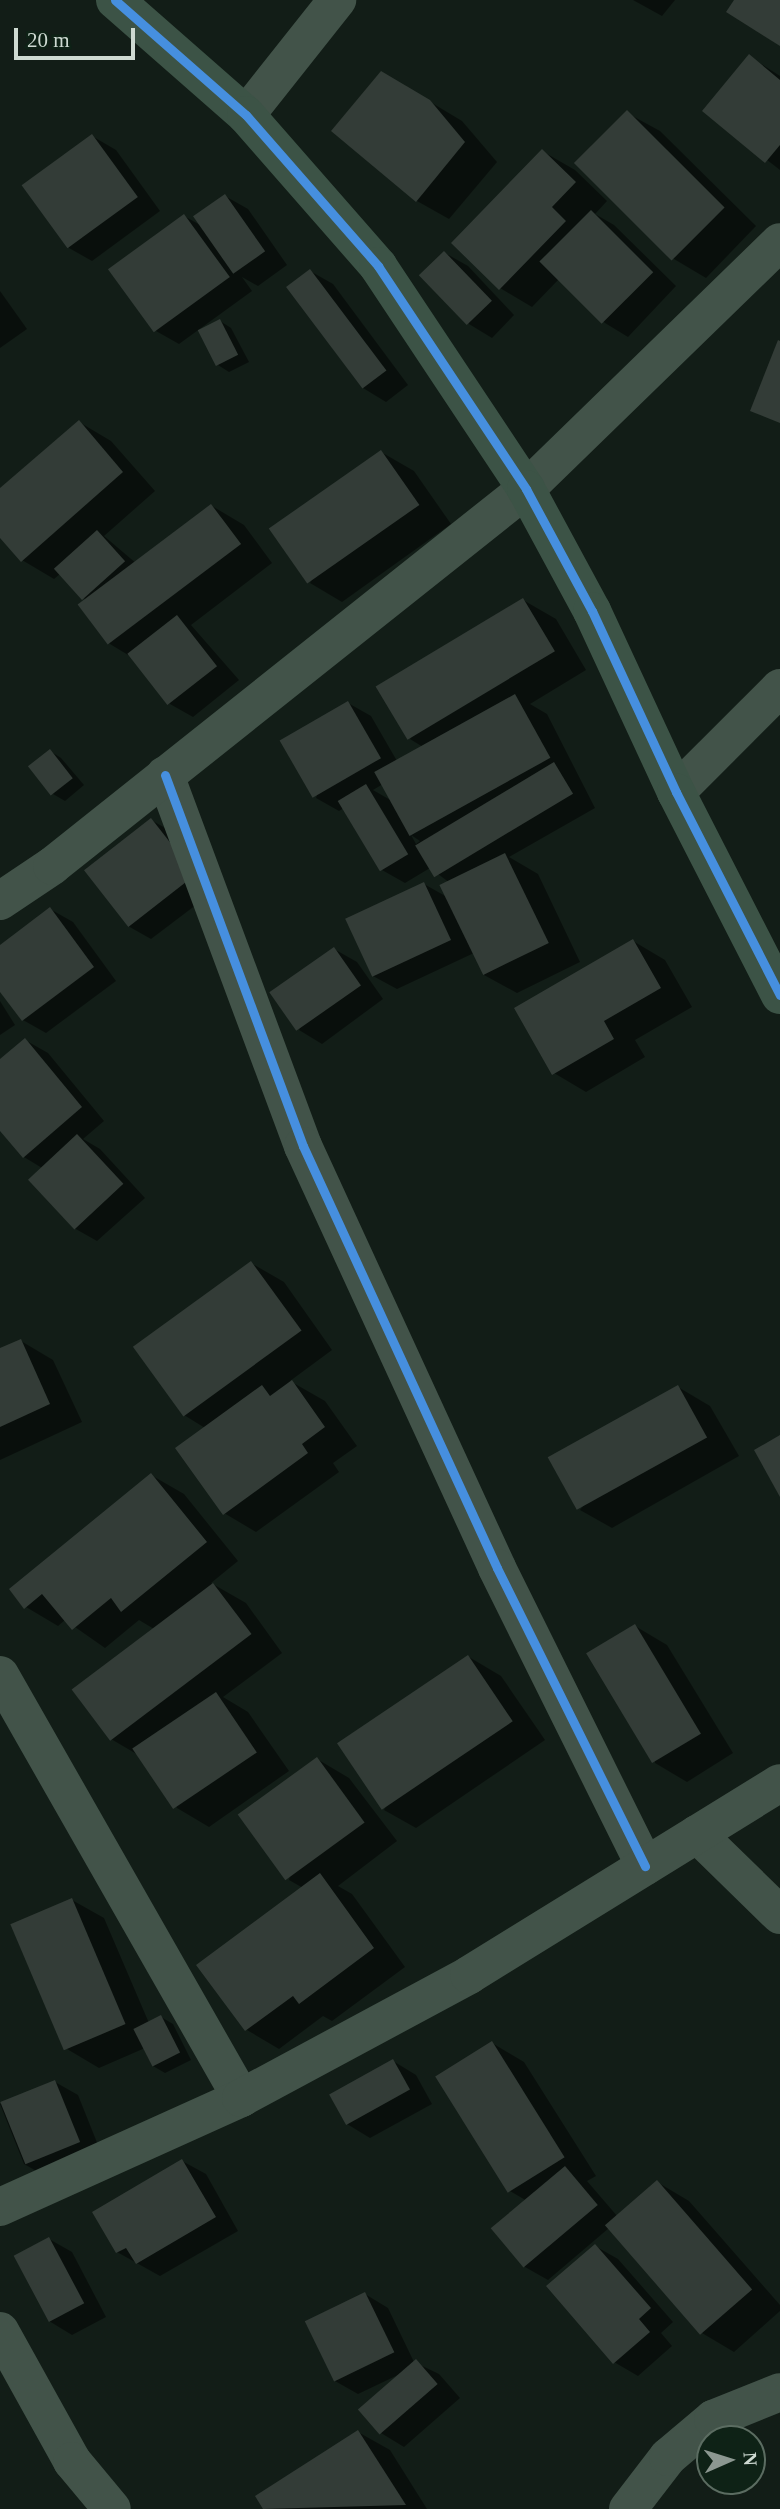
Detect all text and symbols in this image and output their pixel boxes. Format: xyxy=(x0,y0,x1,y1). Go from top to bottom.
scale bar xyxy=(18,14,138,58)
text: 20 m xyxy=(27,28,70,52)
north arrow xyxy=(696,2425,766,2495)
text: N xyxy=(740,2452,761,2466)

